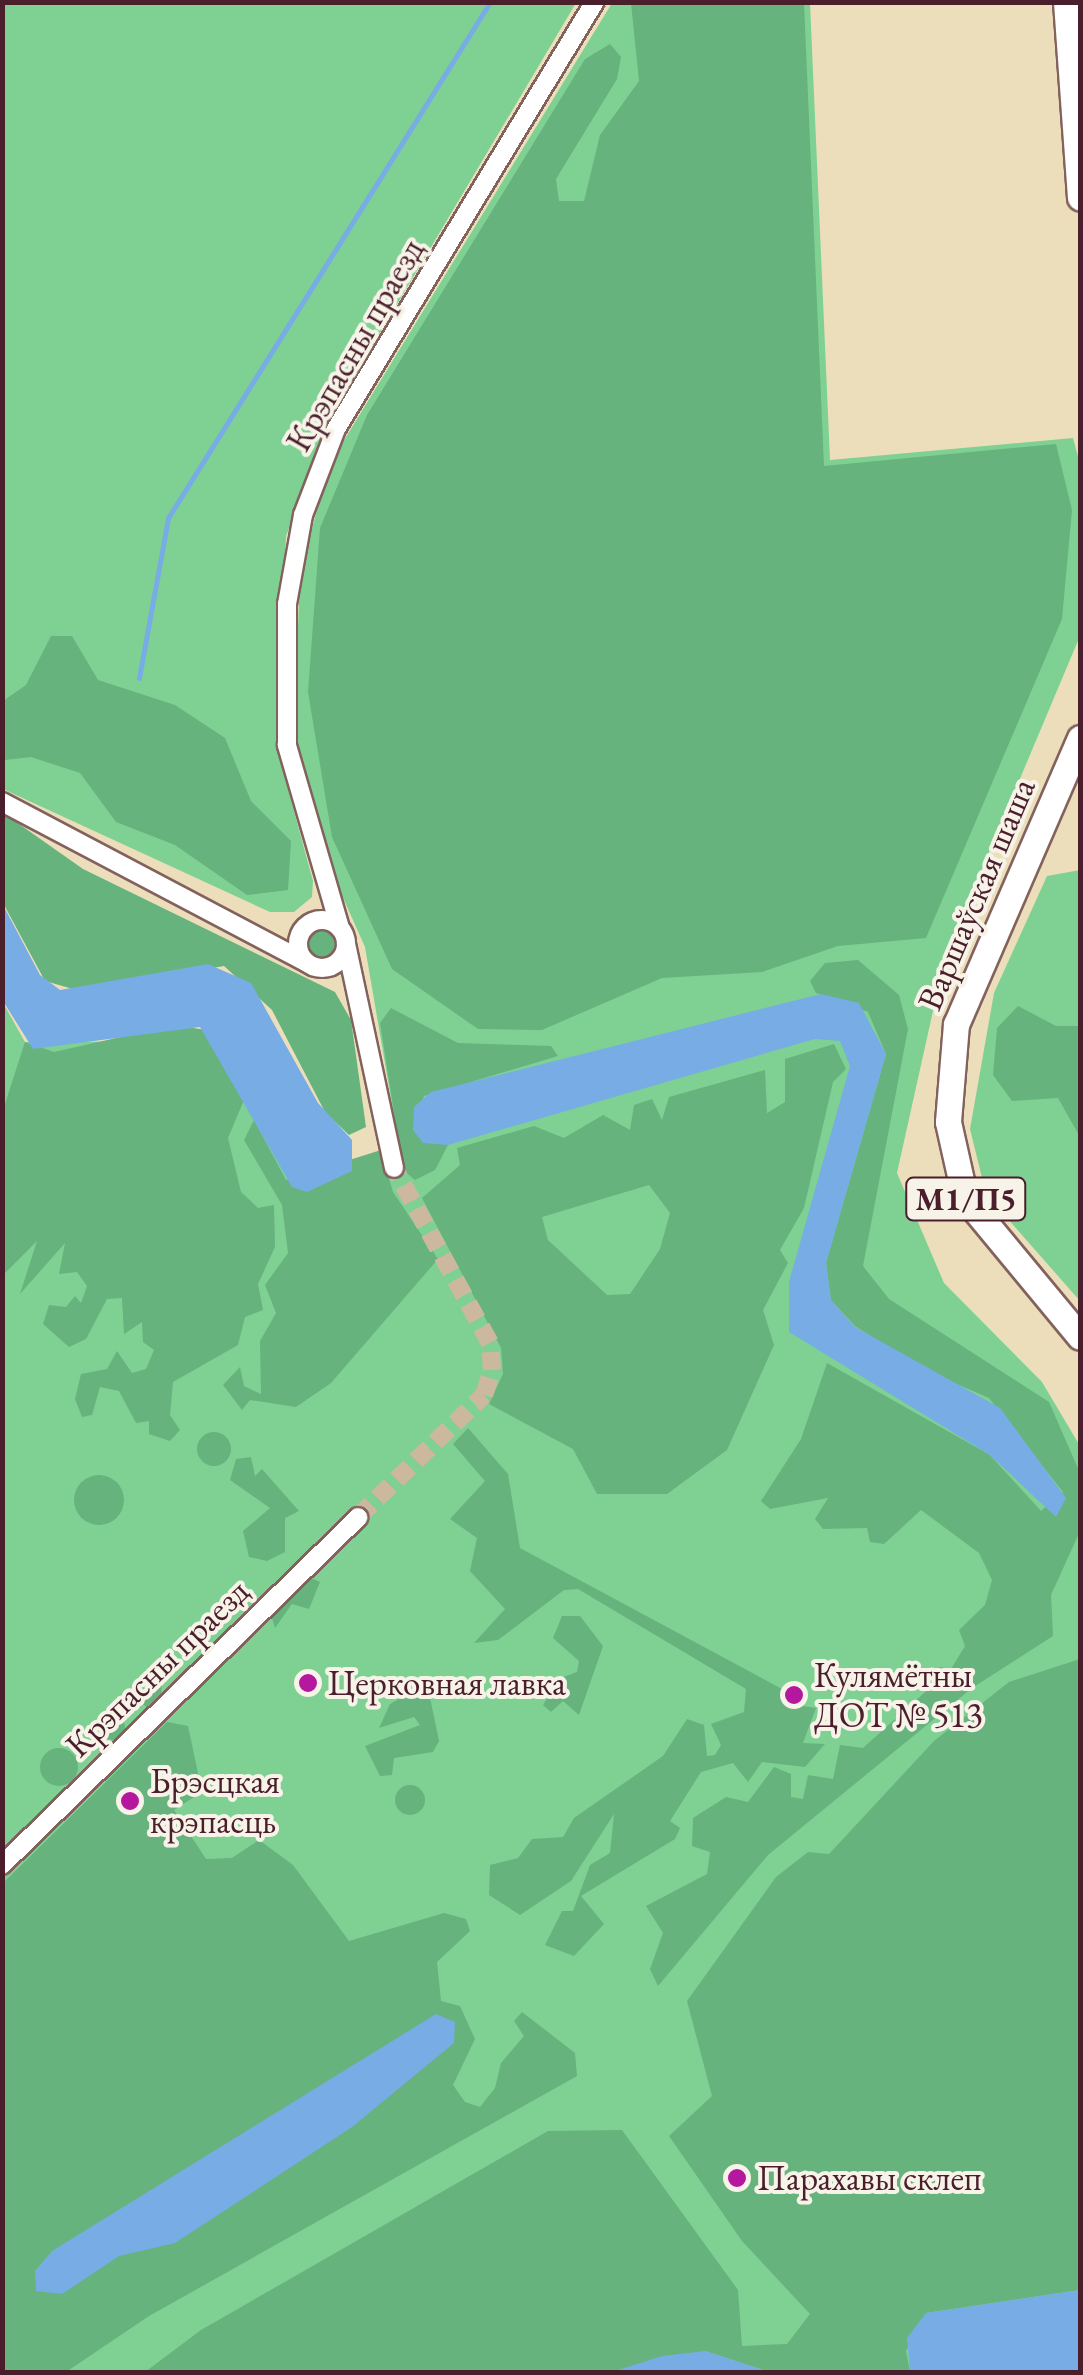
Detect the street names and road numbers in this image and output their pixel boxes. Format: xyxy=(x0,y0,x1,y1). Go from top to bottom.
street label: Крэпасны праезд xyxy=(277,231,433,459)
street label: Варшаўская шаша xyxy=(908,772,1044,1016)
road number: М1/П5 xyxy=(904,1172,1028,1226)
street label: Крэпасны праезд xyxy=(57,1570,257,1766)

